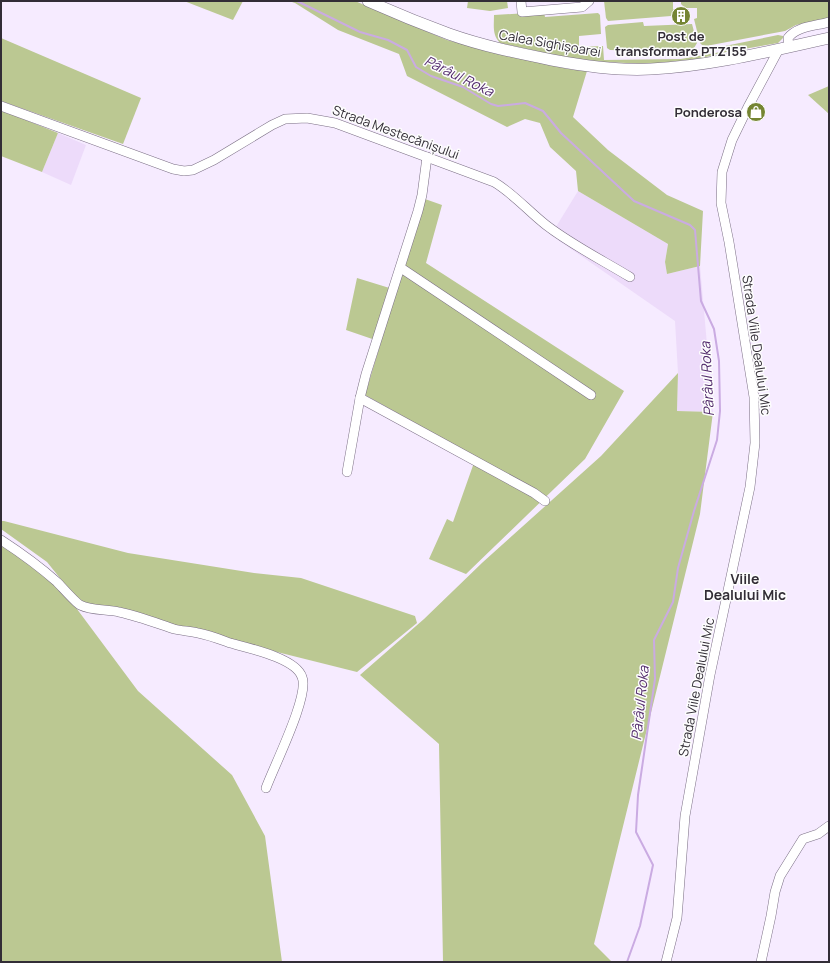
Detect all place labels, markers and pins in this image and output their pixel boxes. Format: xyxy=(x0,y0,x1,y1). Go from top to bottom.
building icon: Post de transformare PTZ155 xyxy=(670,5,692,27)
place label: Post de transformare PTZ155 xyxy=(615,27,747,60)
shop icon: Ponderosa xyxy=(745,101,767,123)
place label: Ponderosa xyxy=(674,103,742,121)

